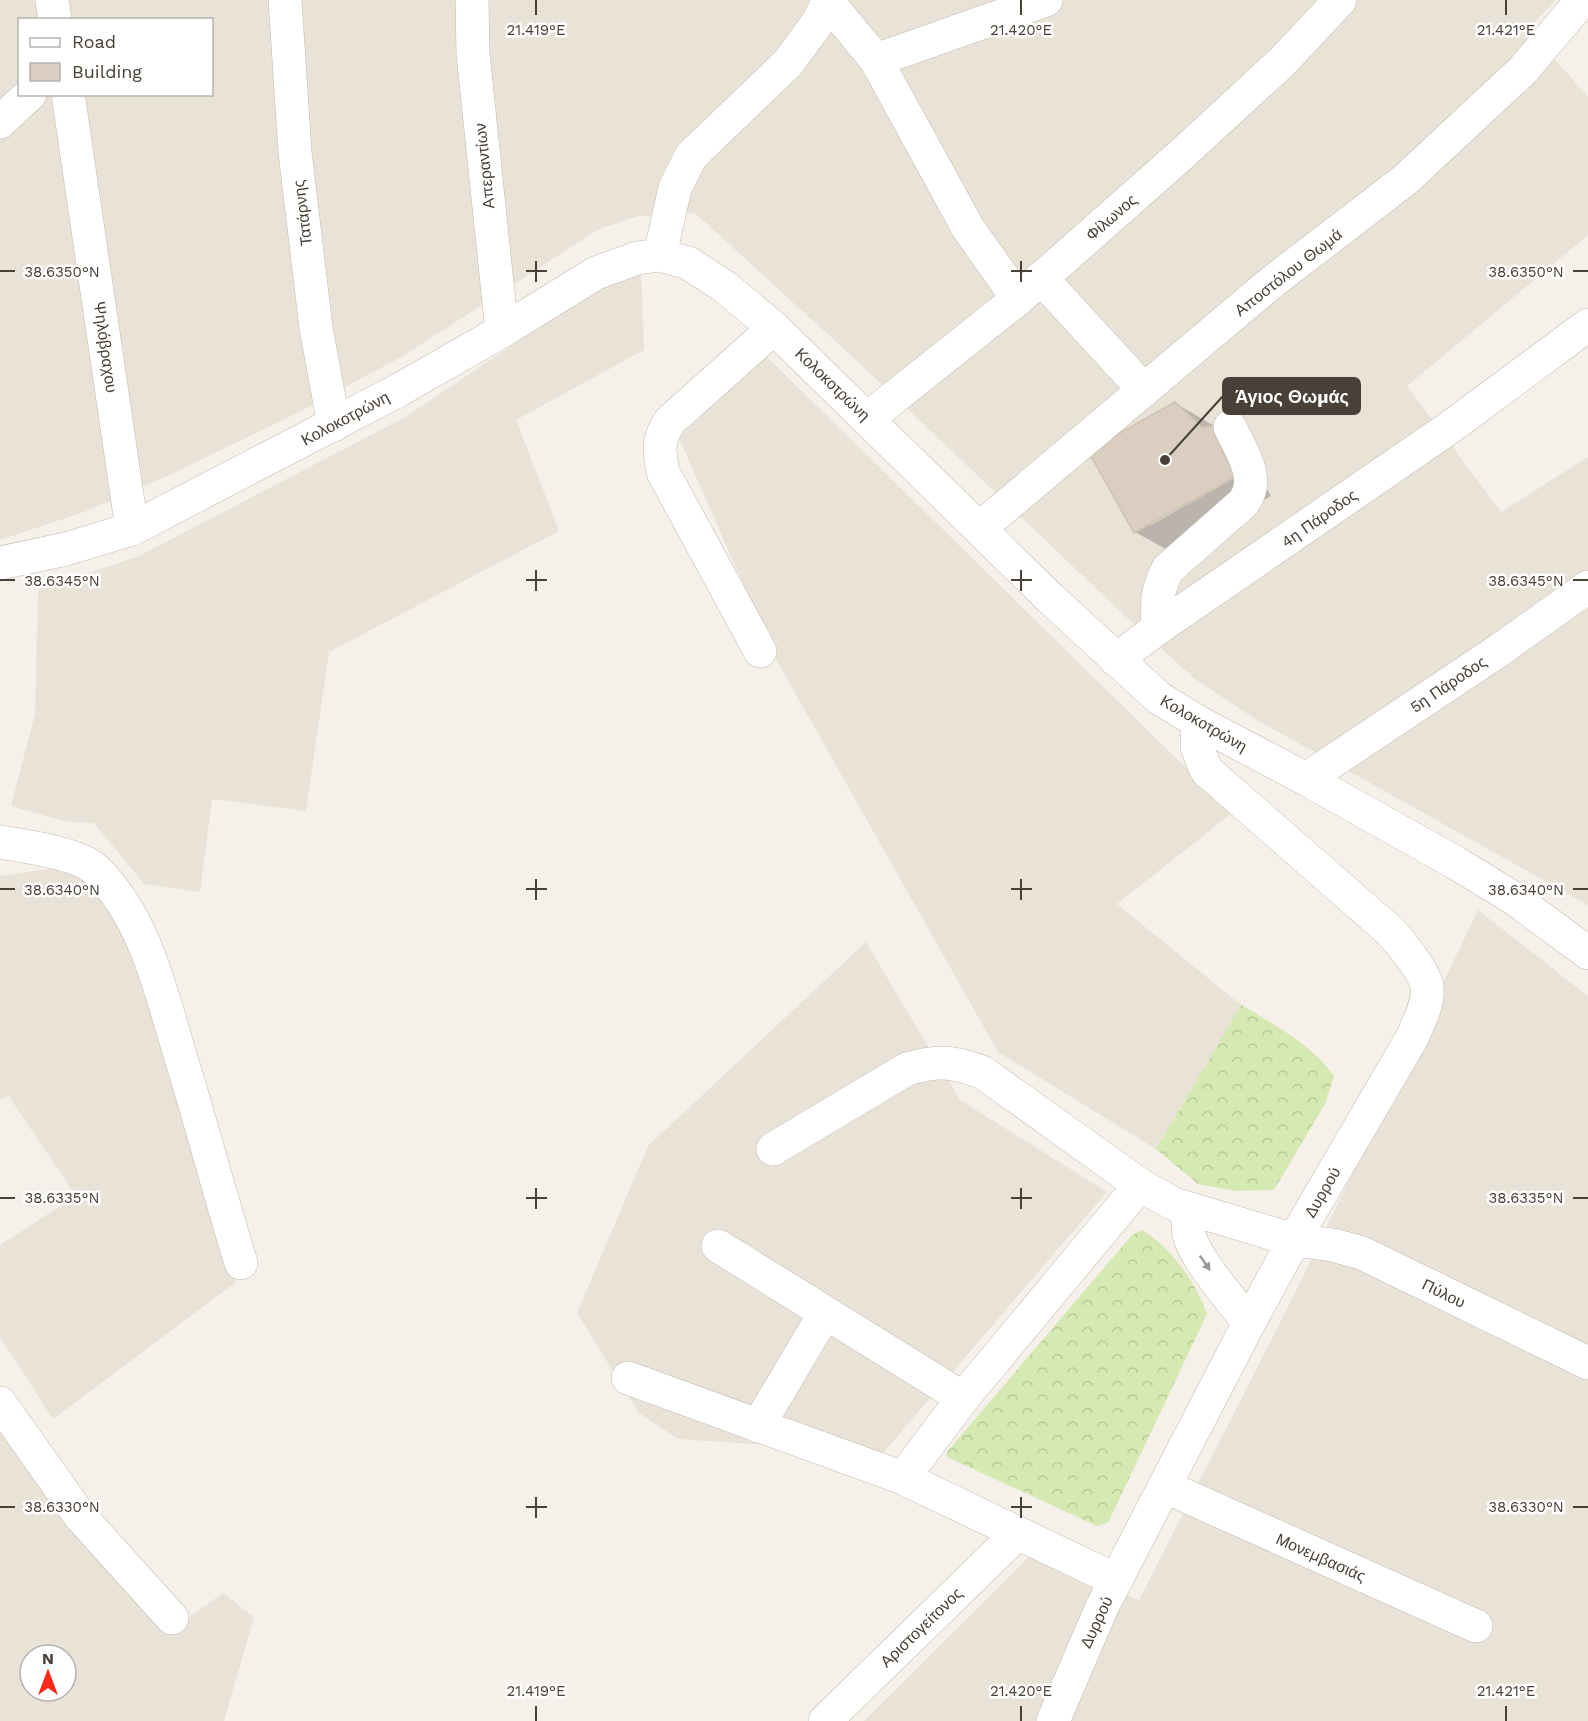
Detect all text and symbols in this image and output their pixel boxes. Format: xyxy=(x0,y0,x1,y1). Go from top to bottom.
legend xyxy=(18,18,213,96)
text: 21.419°E xyxy=(507,21,565,39)
text: 21.420°E xyxy=(990,21,1052,39)
text: 21.421°E xyxy=(1477,21,1535,39)
text: Road xyxy=(72,31,116,52)
text: Building xyxy=(72,61,142,82)
street label: Απεραντίων xyxy=(471,122,498,210)
street label: Τατάρνης xyxy=(289,179,316,247)
street label: Φίλωνος xyxy=(1082,190,1141,245)
street label: Αποστόλου Θωμά xyxy=(1231,225,1346,320)
text: 38.6350°N xyxy=(24,263,100,281)
text: 38.6350°N xyxy=(1488,263,1564,281)
street label: Ψηλόβραχου xyxy=(90,300,121,394)
street label: Κολοκοτρώνη xyxy=(791,344,874,425)
callout: Άγιος Θωμάς xyxy=(1223,378,1360,414)
text: Άγιος Θωμάς xyxy=(1235,386,1349,407)
street label: Κολοκοτρώνη xyxy=(298,387,393,450)
street label: 4η Πάροδος xyxy=(1278,485,1361,552)
text: 38.6345°N xyxy=(24,572,100,590)
text: 38.6345°N xyxy=(1488,572,1564,590)
street label: 5η Πάροδος xyxy=(1406,652,1490,717)
street label: Κολοκοτρώνη xyxy=(1157,691,1251,756)
text: 38.6340°N xyxy=(24,881,100,899)
text: 38.6340°N xyxy=(1488,881,1564,899)
street label: Δυρρού xyxy=(1300,1164,1344,1221)
text: 38.6335°N xyxy=(24,1189,100,1207)
text: 38.6335°N xyxy=(1488,1189,1564,1207)
one-way arrow xyxy=(1199,1255,1211,1271)
street label: Πύλου xyxy=(1419,1275,1468,1312)
text: 38.6330°N xyxy=(24,1498,100,1516)
text: 38.6330°N xyxy=(1488,1498,1564,1516)
street label: Μονεμβασιάς xyxy=(1273,1529,1369,1586)
street label: Αριστογείτονος xyxy=(876,1583,966,1671)
street label: Δυρρού xyxy=(1076,1593,1117,1651)
north arrow xyxy=(18,1643,78,1703)
text: N xyxy=(42,1649,54,1668)
text: 21.419°E xyxy=(507,1682,565,1700)
text: 21.420°E xyxy=(990,1682,1052,1700)
text: 21.421°E xyxy=(1477,1682,1535,1700)

